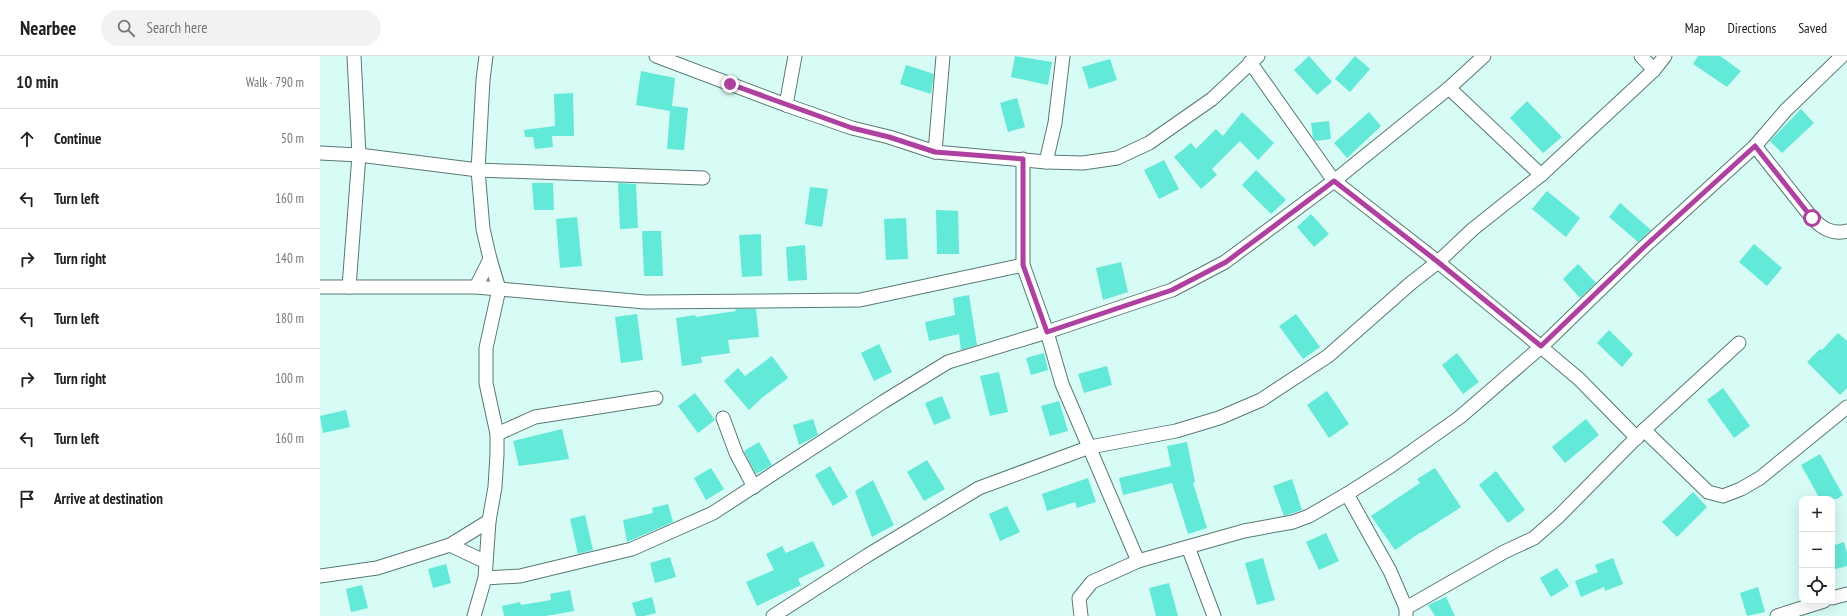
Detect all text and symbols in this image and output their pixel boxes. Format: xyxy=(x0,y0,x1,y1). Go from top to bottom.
search box xyxy=(101,10,381,46)
text: Nearbee xyxy=(20,16,77,40)
icon: search xyxy=(115,17,137,39)
text: Search here xyxy=(147,18,207,37)
text: Map xyxy=(1685,19,1705,37)
text: Directions xyxy=(1727,19,1776,37)
text: Saved xyxy=(1798,19,1827,37)
text: 10 min xyxy=(16,71,58,93)
text: Walk · 790 m xyxy=(246,74,304,91)
route end xyxy=(721,75,739,93)
icon: ahead xyxy=(16,128,38,150)
text: Continue xyxy=(54,129,101,148)
text: 50 m xyxy=(281,130,304,147)
icon: left xyxy=(16,188,38,210)
text: Turn left xyxy=(54,189,99,208)
text: 160 m xyxy=(275,190,304,207)
route start xyxy=(1803,209,1821,227)
icon: right xyxy=(16,248,38,270)
text: Turn right xyxy=(54,249,106,268)
text: 140 m xyxy=(275,250,304,267)
icon: left xyxy=(16,308,38,330)
text: Turn left xyxy=(54,309,99,328)
text: 180 m xyxy=(275,310,304,327)
icon: right xyxy=(16,368,38,390)
text: Turn right xyxy=(54,369,106,388)
text: 100 m xyxy=(275,370,304,387)
icon: left xyxy=(16,428,38,450)
text: Turn left xyxy=(54,429,99,448)
text: 160 m xyxy=(275,430,304,447)
icon: arrive xyxy=(16,488,38,510)
text: Arrive at destination xyxy=(54,489,163,508)
map controls xyxy=(1799,496,1835,604)
button: + xyxy=(1799,496,1835,532)
button: − xyxy=(1799,532,1835,568)
button: locate xyxy=(1799,568,1835,604)

